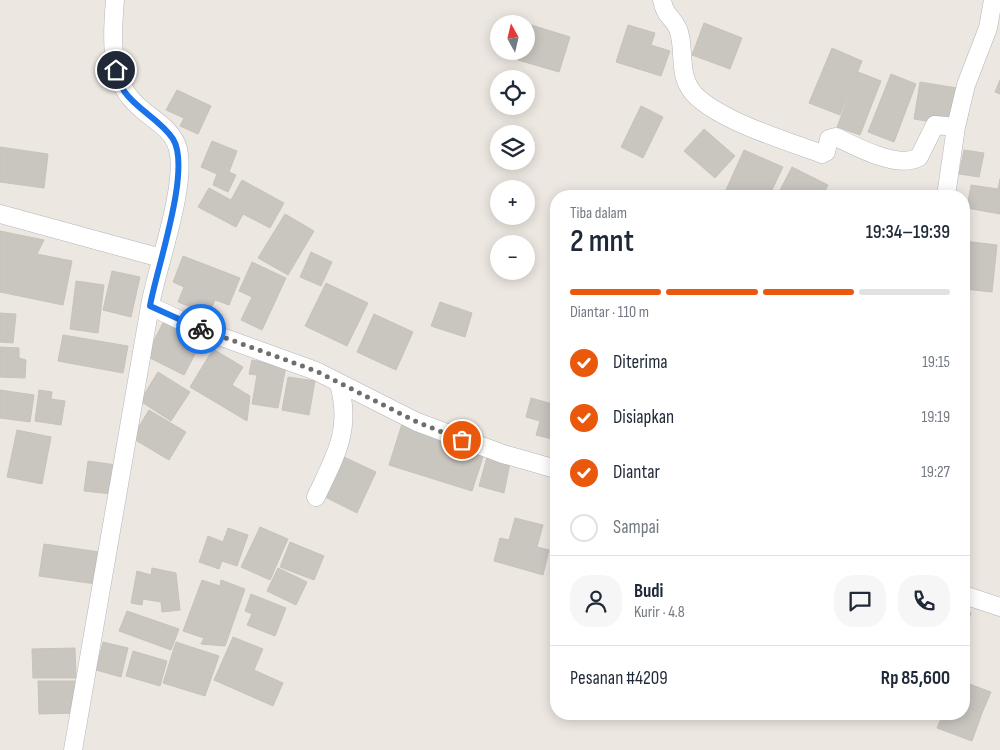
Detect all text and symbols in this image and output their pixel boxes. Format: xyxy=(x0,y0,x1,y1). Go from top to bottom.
north arrow xyxy=(490,15,535,60)
map controls xyxy=(490,15,535,280)
pin xyxy=(95,49,137,91)
icon: home xyxy=(102,56,130,84)
button: locate xyxy=(490,70,535,115)
button: layers xyxy=(490,125,535,170)
button: + xyxy=(490,180,535,225)
text: Tiba dalam xyxy=(570,204,627,223)
text: 19:34–19:39 xyxy=(866,221,950,244)
text: 2 mnt xyxy=(570,222,634,261)
button: − xyxy=(490,235,535,280)
text: Diantar · 110 m xyxy=(570,303,649,322)
courier xyxy=(176,304,226,354)
icon: bike xyxy=(187,315,215,343)
icon: check xyxy=(570,349,598,377)
text: Diterima xyxy=(613,351,668,374)
text: 19:15 xyxy=(922,353,950,372)
icon: check xyxy=(570,404,598,432)
text: Disiapkan xyxy=(613,406,674,429)
text: 19:19 xyxy=(922,408,950,427)
pin xyxy=(441,419,483,461)
icon: bag xyxy=(448,426,476,454)
icon: check xyxy=(570,459,598,487)
text: Diantar xyxy=(613,461,660,484)
text: 19:27 xyxy=(921,463,950,482)
text: Sampai xyxy=(613,516,659,539)
button: person xyxy=(570,575,622,627)
button: chat xyxy=(834,575,886,627)
button: phone xyxy=(898,575,950,627)
text: Budi xyxy=(634,580,663,603)
text: Kurir · 4.8 xyxy=(634,603,685,622)
text: Pesanan #4209 xyxy=(570,667,668,690)
text: Rp 85,600 xyxy=(881,667,950,690)

